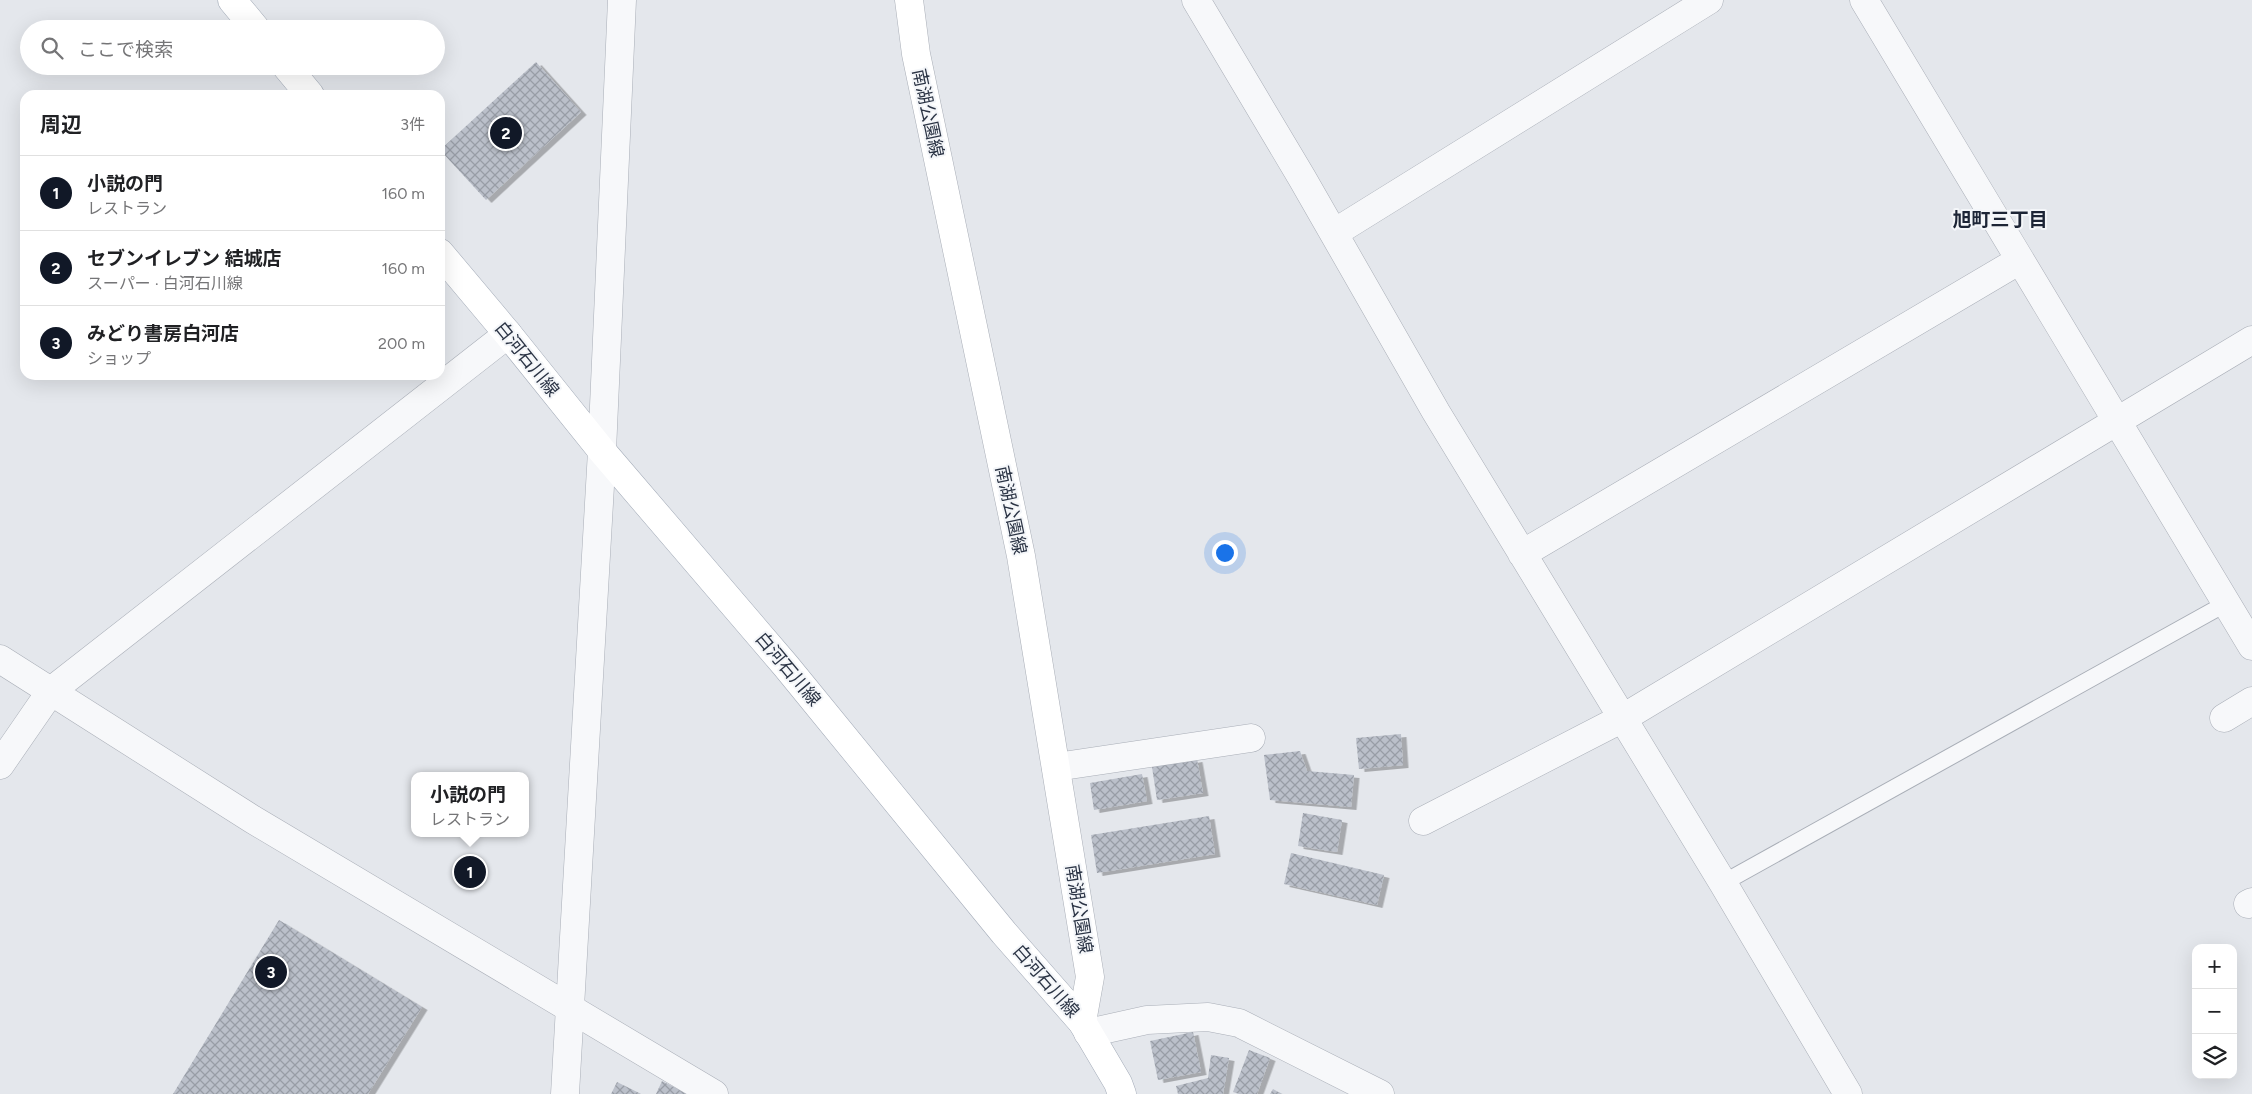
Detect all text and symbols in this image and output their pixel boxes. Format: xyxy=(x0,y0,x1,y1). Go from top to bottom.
search box xyxy=(20,20,445,75)
icon: search xyxy=(38,34,66,62)
text: ここで検索 xyxy=(78,38,173,61)
street label: 南湖公園線 xyxy=(908,67,948,159)
text: 周辺 xyxy=(40,112,82,137)
pin: 2 xyxy=(490,114,522,152)
text: 3件 xyxy=(400,115,425,134)
text: 小説の門 xyxy=(87,172,163,195)
text: 1 xyxy=(53,184,59,203)
text: 160 m xyxy=(382,184,425,203)
text: レストラン xyxy=(87,199,167,218)
district label: 旭町三丁目 xyxy=(1952,208,2048,231)
text: セブンイレブン 結城店 xyxy=(87,247,282,270)
text: 2 xyxy=(51,259,61,278)
text: 160 m xyxy=(382,259,425,278)
text: スーパー · 白河石川線 xyxy=(87,274,243,293)
street label: 白河石川線 xyxy=(490,317,564,401)
text: みどり書房白河店 xyxy=(87,322,239,345)
text: 3 xyxy=(52,334,60,353)
text: 200 m xyxy=(378,334,425,353)
text: ショップ xyxy=(87,349,151,368)
street label: 南湖公園線 xyxy=(991,464,1031,556)
your location xyxy=(1212,540,1238,566)
street label: 白河石川線 xyxy=(751,627,825,711)
popup xyxy=(411,772,529,837)
text: 小説の門 xyxy=(430,783,506,806)
text: レストラン xyxy=(430,810,510,829)
pin: 1 xyxy=(454,853,486,891)
street label: 南湖公園線 xyxy=(1061,863,1097,955)
street label: 白河石川線 xyxy=(1008,940,1084,1022)
map controls xyxy=(2192,944,2237,1079)
button: + xyxy=(2192,944,2237,989)
pin: 3 xyxy=(255,953,287,991)
button: − xyxy=(2192,989,2237,1034)
button: layers xyxy=(2192,1034,2237,1079)

